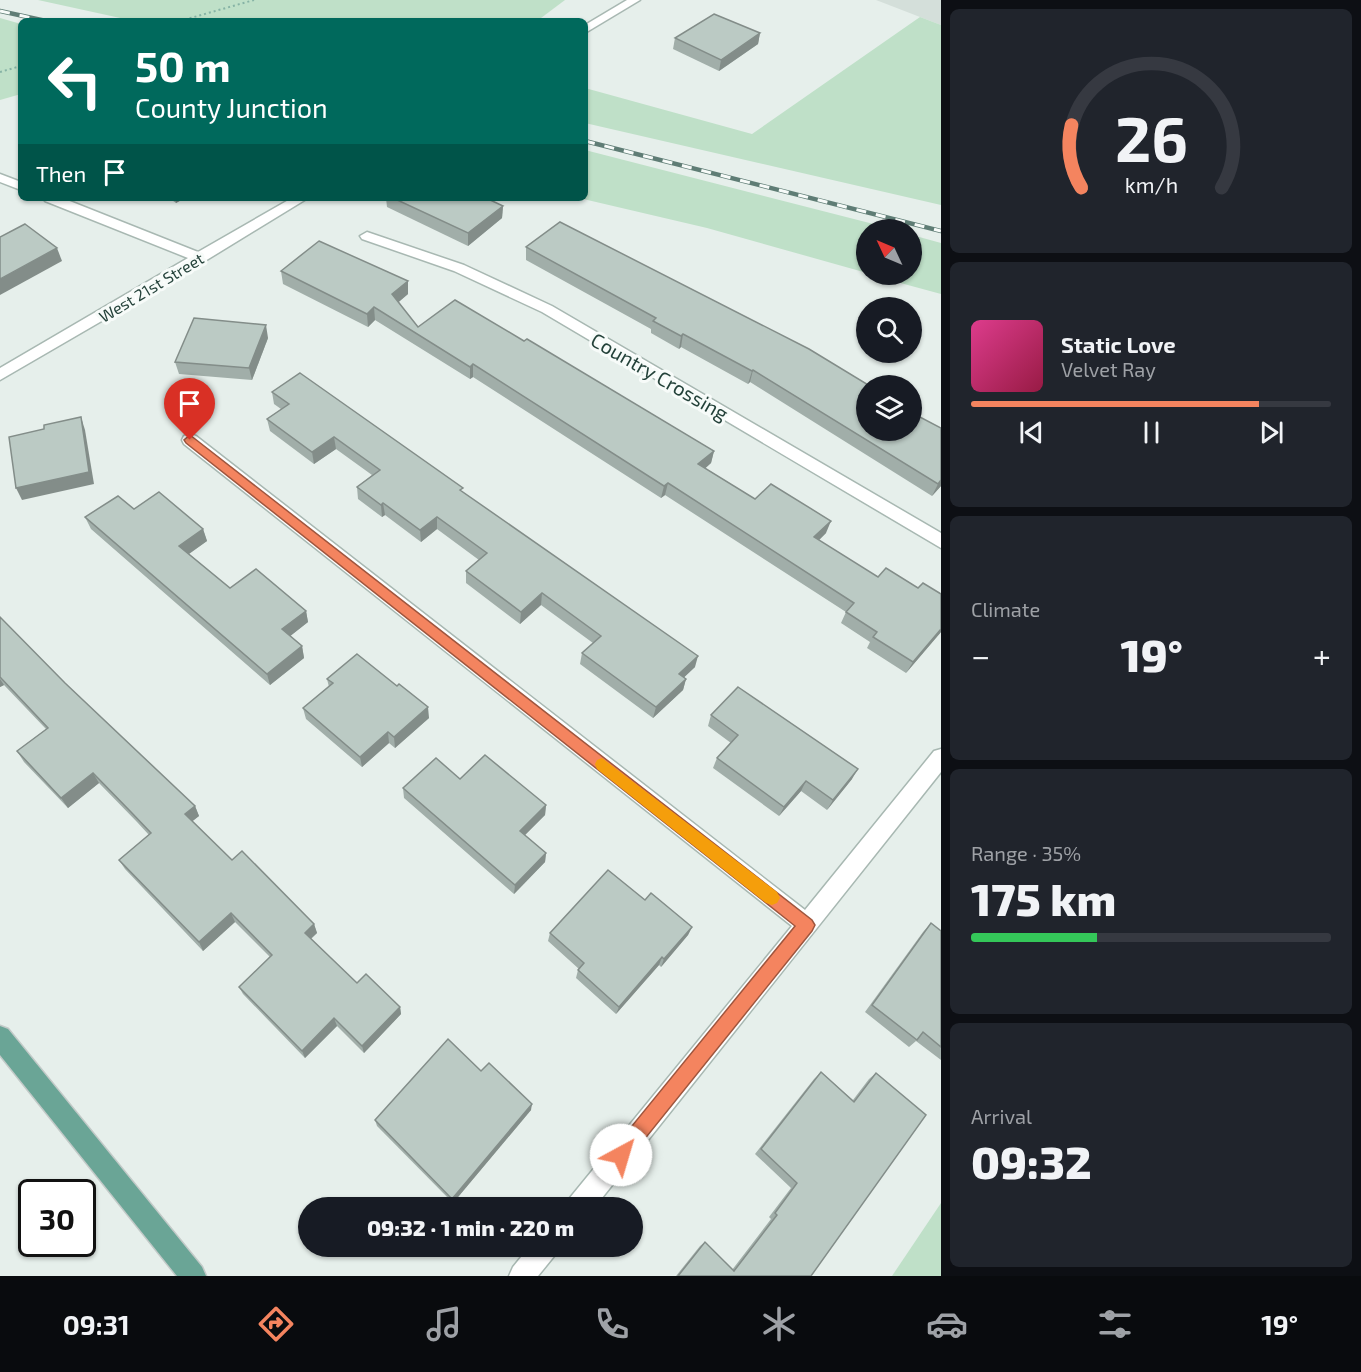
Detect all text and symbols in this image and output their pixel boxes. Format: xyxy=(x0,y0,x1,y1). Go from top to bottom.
text: 50 m xyxy=(135,40,231,90)
icon: left xyxy=(36,42,114,120)
text: County Junction xyxy=(135,91,328,123)
text: 26 xyxy=(1114,100,1188,175)
icon: arrive xyxy=(98,156,131,189)
text: Then xyxy=(36,160,86,186)
text: km/h xyxy=(1124,173,1178,198)
north arrow xyxy=(856,219,922,285)
map controls xyxy=(856,219,922,441)
street label: West 21st Street xyxy=(95,248,207,326)
button: search xyxy=(856,297,922,363)
street label: Country Crossing xyxy=(587,327,733,425)
text: Static Love xyxy=(1061,331,1176,357)
text: Velvet Ray xyxy=(1061,357,1156,381)
button: layers xyxy=(856,375,922,441)
pin xyxy=(164,378,215,440)
icon: arrive xyxy=(173,387,206,420)
icon: previous xyxy=(1015,416,1048,449)
icon: pause xyxy=(1135,416,1168,449)
icon: next xyxy=(1255,416,1288,449)
text: Climate xyxy=(971,597,1040,621)
text: 19° xyxy=(1120,627,1183,681)
text: − xyxy=(971,635,990,675)
text: + xyxy=(1313,635,1331,675)
text: Range · 35% xyxy=(971,841,1081,865)
text: 175 km xyxy=(971,871,1116,925)
text: Arrival xyxy=(971,1104,1032,1128)
position arrow xyxy=(589,1123,653,1187)
text: 09:32 xyxy=(971,1134,1092,1188)
speed limit sign: 30 xyxy=(18,1179,96,1257)
text: 09:32 · 1 min · 220 m xyxy=(367,1214,574,1240)
icon: directions xyxy=(255,1303,297,1345)
icon: music xyxy=(423,1303,465,1345)
icon: phone xyxy=(591,1303,633,1345)
icon: climate xyxy=(758,1303,800,1345)
icon: car xyxy=(926,1303,968,1345)
icon: filters xyxy=(1094,1303,1136,1345)
text: 09:31 xyxy=(63,1308,130,1340)
text: 19° xyxy=(1261,1308,1298,1340)

